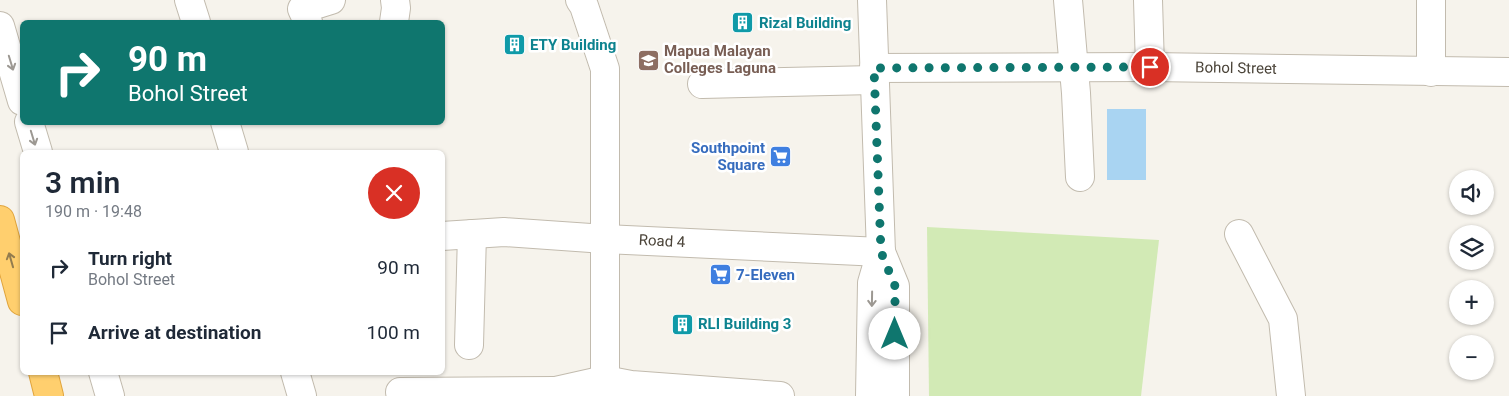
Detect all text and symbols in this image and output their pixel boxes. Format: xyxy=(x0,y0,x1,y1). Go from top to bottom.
building icon: Rizal Building xyxy=(731,11,755,35)
place label: Rizal Building xyxy=(759,14,851,32)
building icon: ETY Building xyxy=(502,33,526,57)
place label: ETY Building xyxy=(530,36,616,54)
text: 90 m xyxy=(128,39,207,80)
icon: right xyxy=(45,40,110,105)
place label: Mapua Malayan Colleges Laguna xyxy=(664,42,776,77)
pin xyxy=(1129,46,1171,88)
school or university icon: Mapua Malayan Colleges Laguna xyxy=(636,48,660,72)
icon: arrive xyxy=(1136,53,1164,81)
one-way arrow xyxy=(7,55,17,71)
street label: Bohol Street xyxy=(1195,58,1277,78)
text: Bohol Street xyxy=(128,81,248,106)
one-way arrow xyxy=(29,129,39,145)
place label: Southpoint Square xyxy=(691,139,765,174)
supermarket icon: Southpoint Square xyxy=(769,145,793,169)
text: 3 min xyxy=(45,165,120,200)
button: close xyxy=(368,167,420,219)
map controls xyxy=(1449,170,1494,380)
button: sound xyxy=(1449,170,1494,215)
text: 190 m · 19:48 xyxy=(45,202,142,221)
button: layers xyxy=(1449,225,1494,270)
street label: Road 4 xyxy=(638,231,686,251)
text: Turn right xyxy=(88,247,172,270)
one-way arrow xyxy=(6,253,16,269)
icon: right xyxy=(45,254,73,282)
text: 90 m xyxy=(377,256,420,279)
supermarket icon: 7-Eleven xyxy=(708,263,732,287)
place label: 7-Eleven xyxy=(736,266,795,284)
text: Bohol Street xyxy=(88,270,175,289)
button: + xyxy=(1449,280,1494,325)
one-way arrow xyxy=(867,291,877,307)
position arrow xyxy=(868,307,920,359)
building icon: RLI Building 3 xyxy=(670,312,694,336)
place label: RLI Building 3 xyxy=(698,315,791,333)
icon: arrive xyxy=(45,319,73,347)
text: Arrive at destination xyxy=(88,321,261,344)
text: 100 m xyxy=(367,321,420,344)
button: − xyxy=(1449,335,1494,380)

